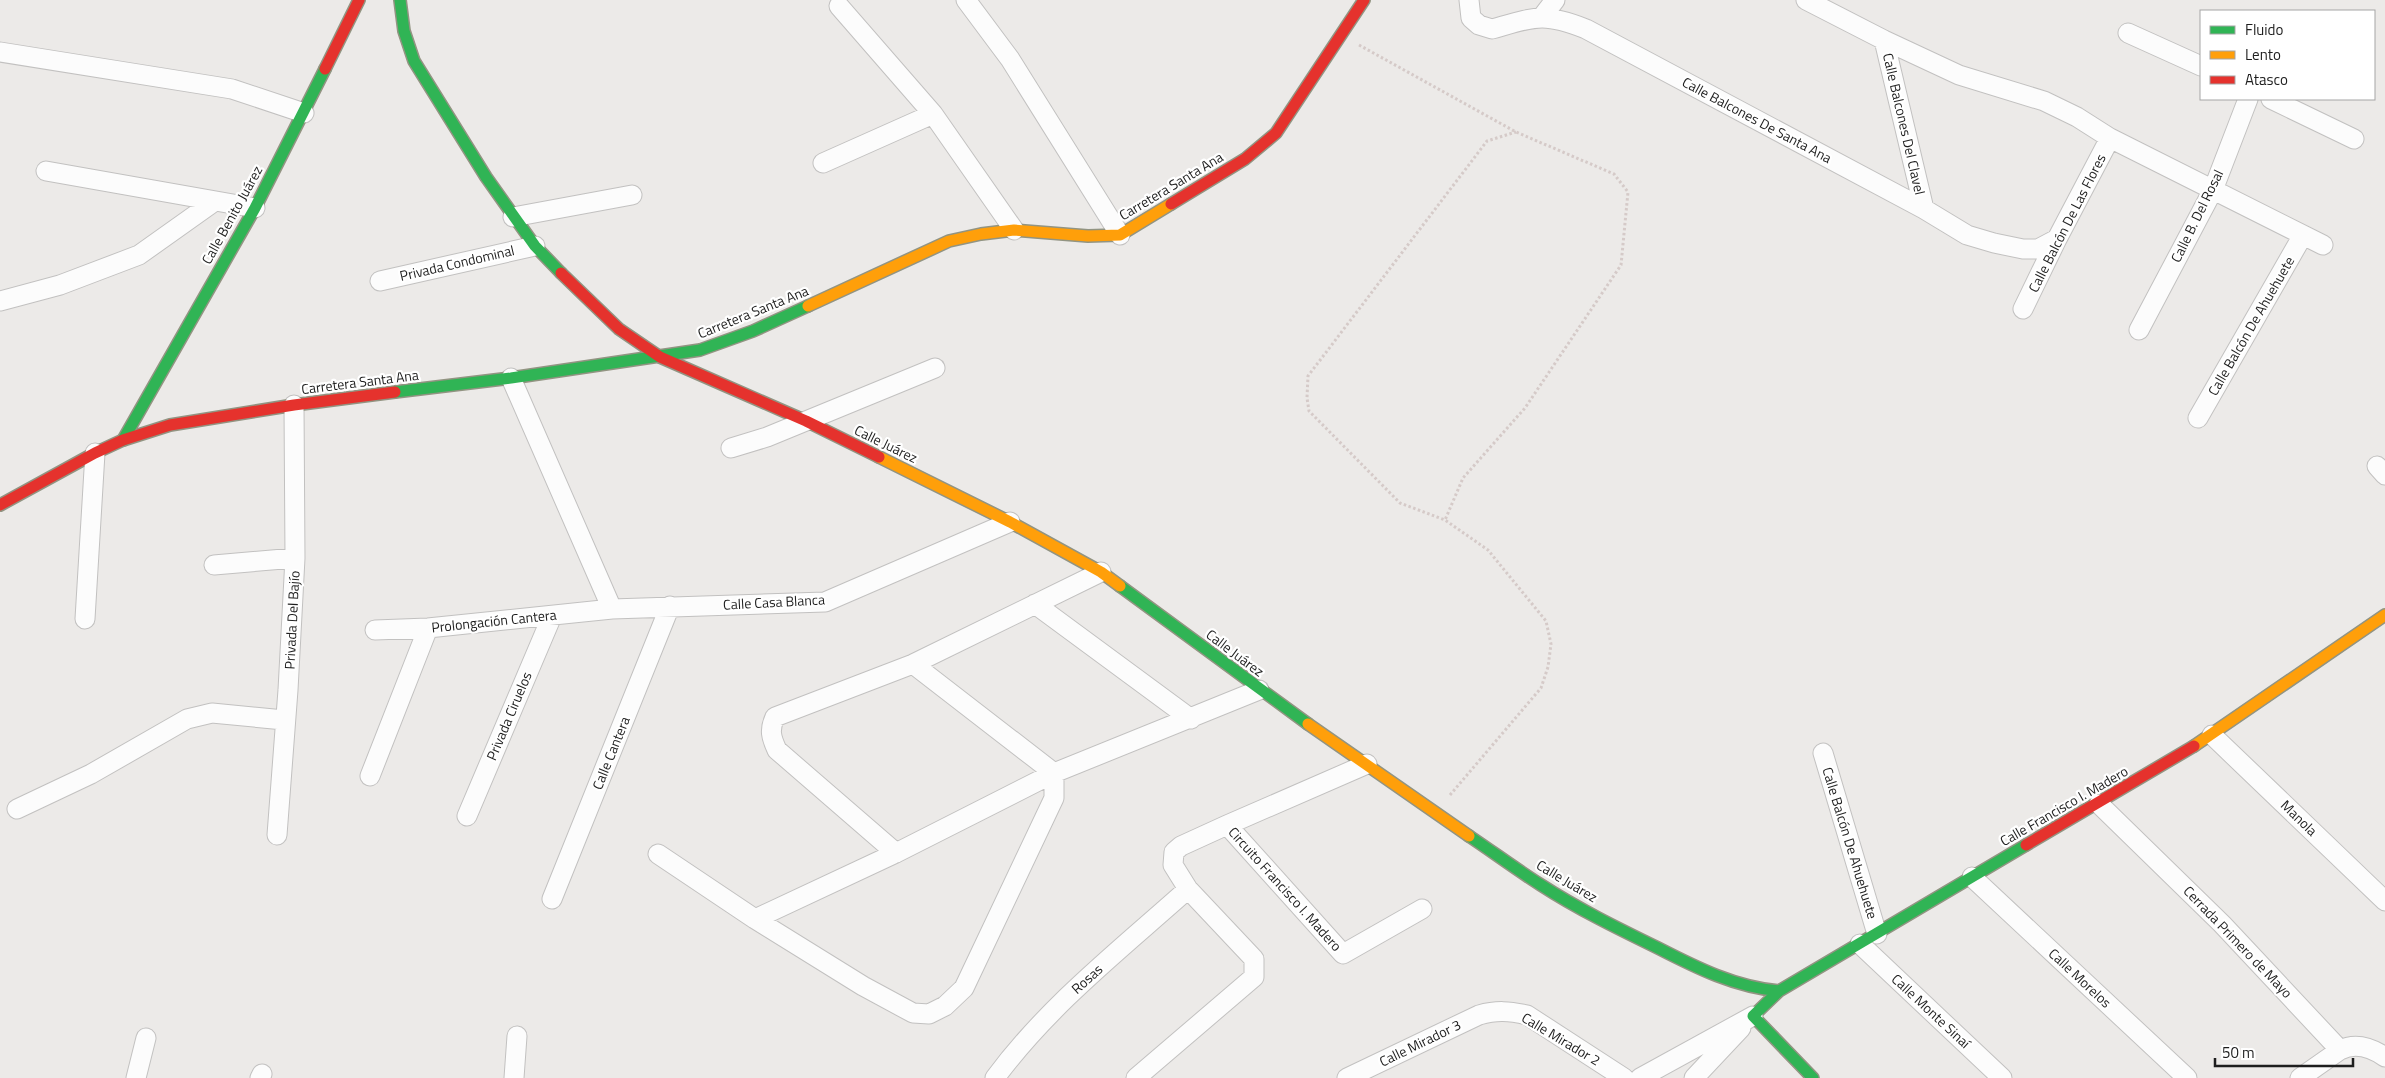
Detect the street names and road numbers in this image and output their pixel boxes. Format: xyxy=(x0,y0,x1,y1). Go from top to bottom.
street label: Calle Balcones Del Clavel xyxy=(1878,51,1931,197)
street label: Calle Balcones De Santa Ana xyxy=(1679,71,1836,168)
street label: Carretera Santa Ana xyxy=(1115,146,1227,225)
street label: Calle Balcón De Las Flores xyxy=(2022,150,2111,296)
street label: Calle Benito Juárez xyxy=(196,162,267,268)
street label: Calle B. Del Rosal xyxy=(2165,166,2228,266)
street label: Privada Condominal xyxy=(397,239,516,286)
street label: Calle Balcón De Ahuehuete xyxy=(2202,252,2299,399)
street label: Carretera Santa Ana xyxy=(694,280,811,343)
street label: Carretera Santa Ana xyxy=(300,364,420,399)
street label: Calle Juárez xyxy=(851,419,921,468)
street label: Privada Del Bajío xyxy=(278,570,305,670)
street label: Calle Casa Blanca xyxy=(722,588,825,615)
street label: Prolongación Cantera xyxy=(430,603,558,638)
street label: Calle Juárez xyxy=(1202,624,1269,681)
street label: Privada Ciruelos xyxy=(480,668,537,763)
street label: Calle Cantera xyxy=(586,713,635,793)
street label: Calle Francisco I. Madero xyxy=(1996,760,2132,851)
street label: Calle Balcón De Ahuehuete xyxy=(1817,764,1884,921)
street label: Manola xyxy=(2276,795,2322,840)
street label: Circuito Francisco I. Madero xyxy=(1224,822,1347,955)
street label: Calle Juárez xyxy=(1533,854,1602,907)
street label: Cerrada Primero de Mayo xyxy=(2179,881,2298,1003)
street label: Calle Morelos xyxy=(2044,943,2116,1012)
street label: Rosas xyxy=(1066,959,1107,998)
street label: Calle Monte Sinaí xyxy=(1887,968,1976,1053)
street label: Calle Mirador 2 xyxy=(1518,1007,1605,1070)
street label: Calle Mirador 3 xyxy=(1375,1014,1464,1071)

